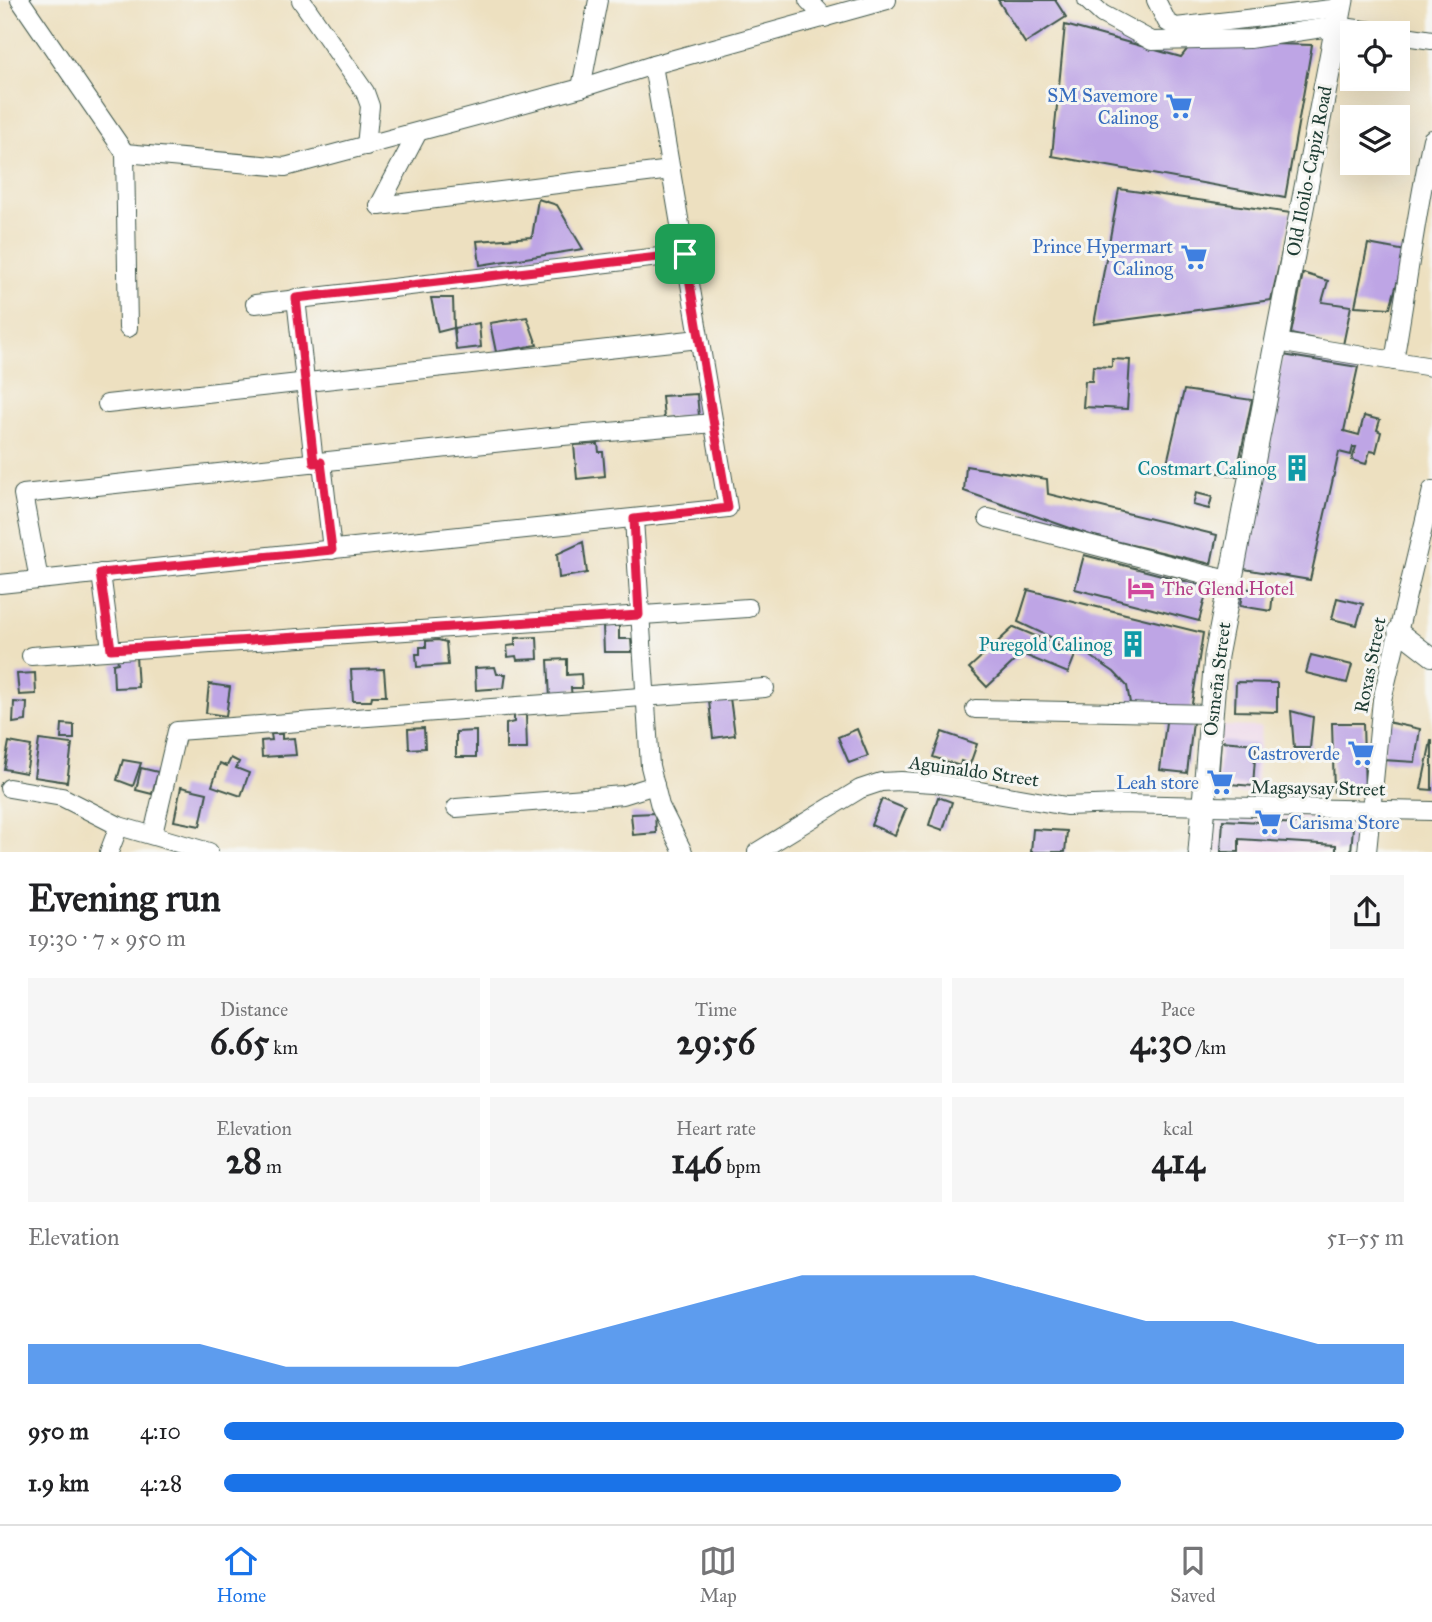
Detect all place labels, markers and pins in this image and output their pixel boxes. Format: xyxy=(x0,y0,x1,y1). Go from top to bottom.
place label: SM Savemore Calinog xyxy=(1047,84,1158,130)
supermarket icon: SM Savemore Calinog xyxy=(1164,91,1194,121)
pin xyxy=(655,224,715,284)
place label: Prince Hypermart Calinog xyxy=(1032,235,1173,281)
supermarket icon: Prince Hypermart Calinog xyxy=(1179,242,1209,272)
building icon: Costmart Calinog xyxy=(1282,453,1312,483)
place label: Costmart Calinog xyxy=(1138,457,1276,481)
hotel icon: The Glend Hotel xyxy=(1126,573,1156,603)
place label: The Glend Hotel xyxy=(1162,577,1295,600)
building icon: Puregold Calinog xyxy=(1118,629,1148,659)
place label: Puregold Calinog xyxy=(979,633,1112,657)
supermarket icon: Castroverde xyxy=(1346,738,1376,768)
place label: Castroverde xyxy=(1247,742,1340,765)
supermarket icon: Leah store xyxy=(1205,767,1235,797)
place label: Leah store xyxy=(1116,771,1199,794)
supermarket icon: Carisma Store xyxy=(1253,807,1283,837)
place label: Carisma Store xyxy=(1289,811,1400,834)

